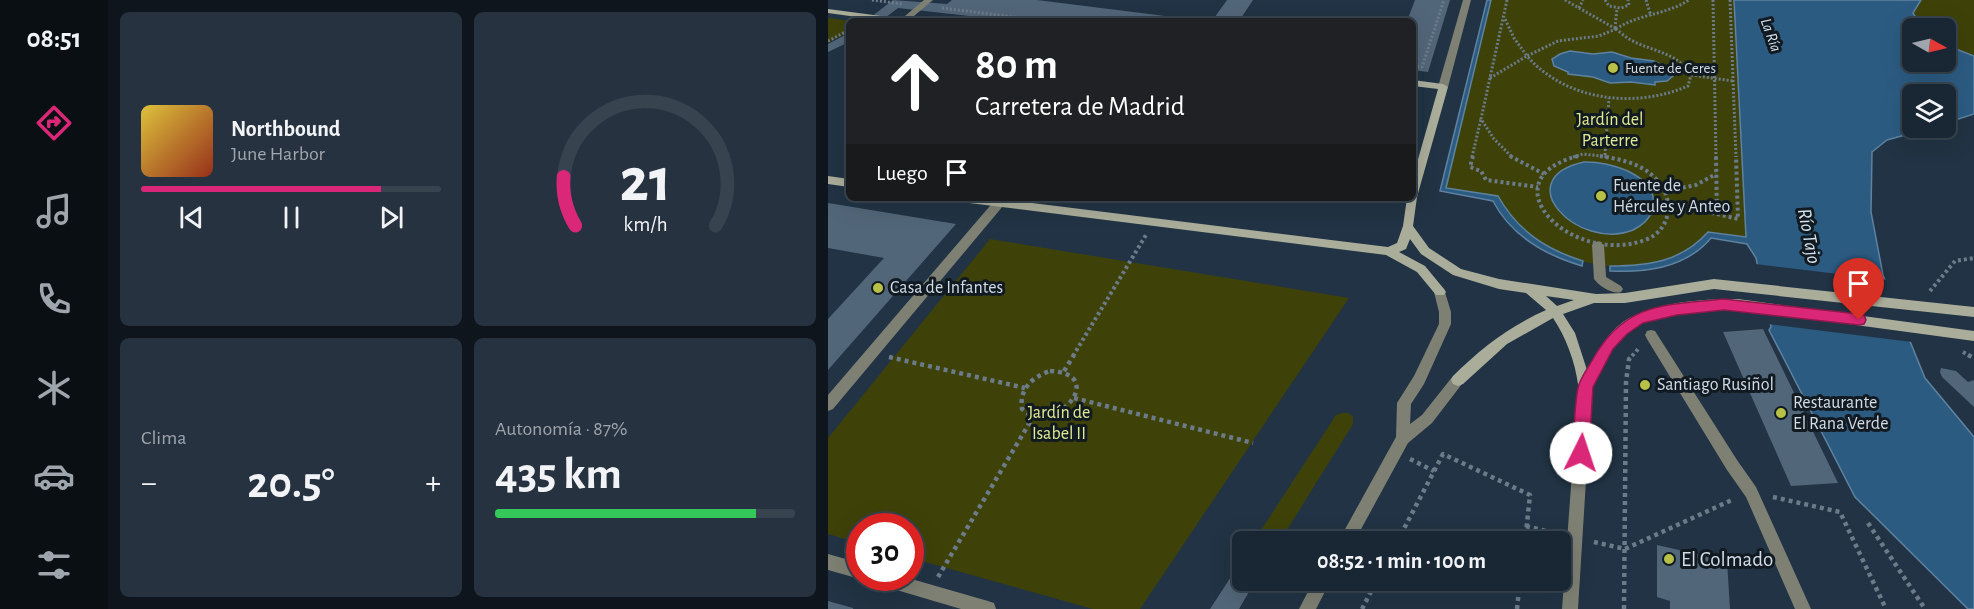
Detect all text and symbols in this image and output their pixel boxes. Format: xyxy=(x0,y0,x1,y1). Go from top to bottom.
water label: La Ría xyxy=(1758,16,1784,54)
north arrow xyxy=(1902,18,1956,72)
map controls xyxy=(1902,18,1956,138)
text: 08:51 xyxy=(27,25,81,52)
icon: ahead xyxy=(876,42,954,120)
text: 80 m xyxy=(975,44,1058,86)
marker: Fuente de Ceres xyxy=(1606,61,1620,75)
place label: Fuente de Ceres xyxy=(1625,61,1716,76)
button: layers xyxy=(1902,84,1956,138)
text: Carretera de Madrid xyxy=(975,93,1185,120)
icon: directions xyxy=(33,102,75,144)
park label: Jardín del Parterre xyxy=(1576,111,1644,150)
text: Northbound xyxy=(231,118,340,140)
text: June Harbor xyxy=(231,144,325,164)
text: 21 xyxy=(619,150,671,212)
icon: arrive xyxy=(940,156,973,189)
text: Luego xyxy=(876,162,928,184)
place label: Fuente de Hércules y Anteo xyxy=(1613,177,1730,216)
marker: Fuente de Hércules y Anteo xyxy=(1594,189,1608,203)
icon: music xyxy=(33,190,75,232)
icon: previous xyxy=(175,201,208,234)
icon: pause xyxy=(275,201,308,234)
icon: next xyxy=(375,201,408,234)
water label: Río Tajo xyxy=(1794,207,1824,265)
text: km/h xyxy=(623,215,667,236)
pin xyxy=(1833,258,1884,320)
icon: arrive xyxy=(1842,267,1875,300)
icon: phone xyxy=(33,278,75,320)
place label: Casa de Infantes xyxy=(890,279,1003,297)
marker: Casa de Infantes xyxy=(871,281,885,295)
icon: climate xyxy=(33,367,75,409)
place label: Santiago Rusiñol xyxy=(1657,376,1774,394)
marker: Santiago Rusiñol xyxy=(1638,378,1652,392)
place label: Restaurante El Rana Verde xyxy=(1793,394,1889,433)
park label: Jardín de Isabel II xyxy=(1028,404,1090,443)
marker: Restaurante El Rana Verde xyxy=(1774,406,1788,420)
text: Autonomía · 87% xyxy=(495,419,628,439)
position arrow xyxy=(1549,421,1613,485)
text: Clima xyxy=(141,428,186,448)
text: 435 km xyxy=(495,452,622,497)
icon: car xyxy=(33,455,75,497)
text: 20.5° xyxy=(247,461,335,506)
text: − xyxy=(141,467,157,500)
text: + xyxy=(425,467,441,500)
speed limit sign: 30 xyxy=(846,513,924,591)
icon: filters xyxy=(33,544,75,586)
place label: El Colmado xyxy=(1681,549,1773,570)
text: 08:52 · 1 min · 100 m xyxy=(1317,550,1486,572)
marker: El Colmado xyxy=(1662,552,1676,566)

